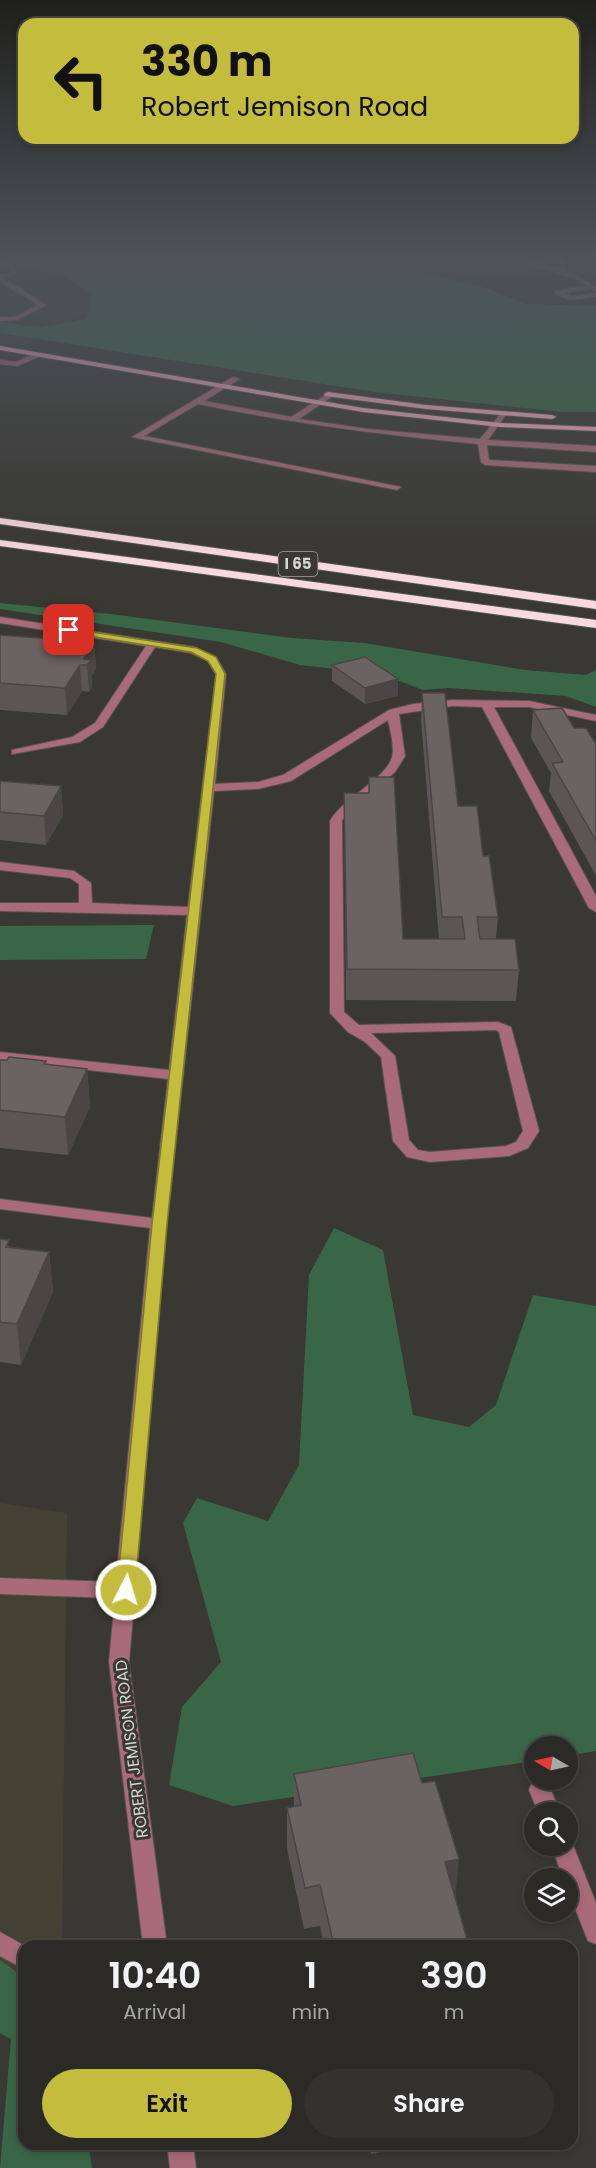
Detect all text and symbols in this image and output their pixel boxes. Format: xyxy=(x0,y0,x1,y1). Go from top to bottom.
text: 330 m xyxy=(141,32,273,91)
icon: left xyxy=(42,42,120,120)
text: Robert Jemison Road xyxy=(141,88,428,125)
road number: I 65 xyxy=(278,552,318,576)
pin xyxy=(43,604,94,655)
icon: arrive xyxy=(52,613,85,646)
position arrow xyxy=(94,1558,158,1622)
street label: ROBERT JEMISON ROAD xyxy=(109,1659,154,1839)
north arrow xyxy=(524,1736,578,1790)
map controls xyxy=(524,1736,578,1922)
button: search xyxy=(524,1802,578,1856)
button: layers xyxy=(524,1868,578,1922)
text: 10:40 xyxy=(108,1950,201,2001)
text: 1 xyxy=(304,1950,317,2001)
text: 390 xyxy=(420,1950,488,2001)
text: Arrival xyxy=(123,1998,186,2026)
text: min xyxy=(292,1998,330,2026)
text: m xyxy=(444,1998,464,2026)
button: Exit xyxy=(42,2069,292,2138)
button: Share xyxy=(304,2069,554,2138)

